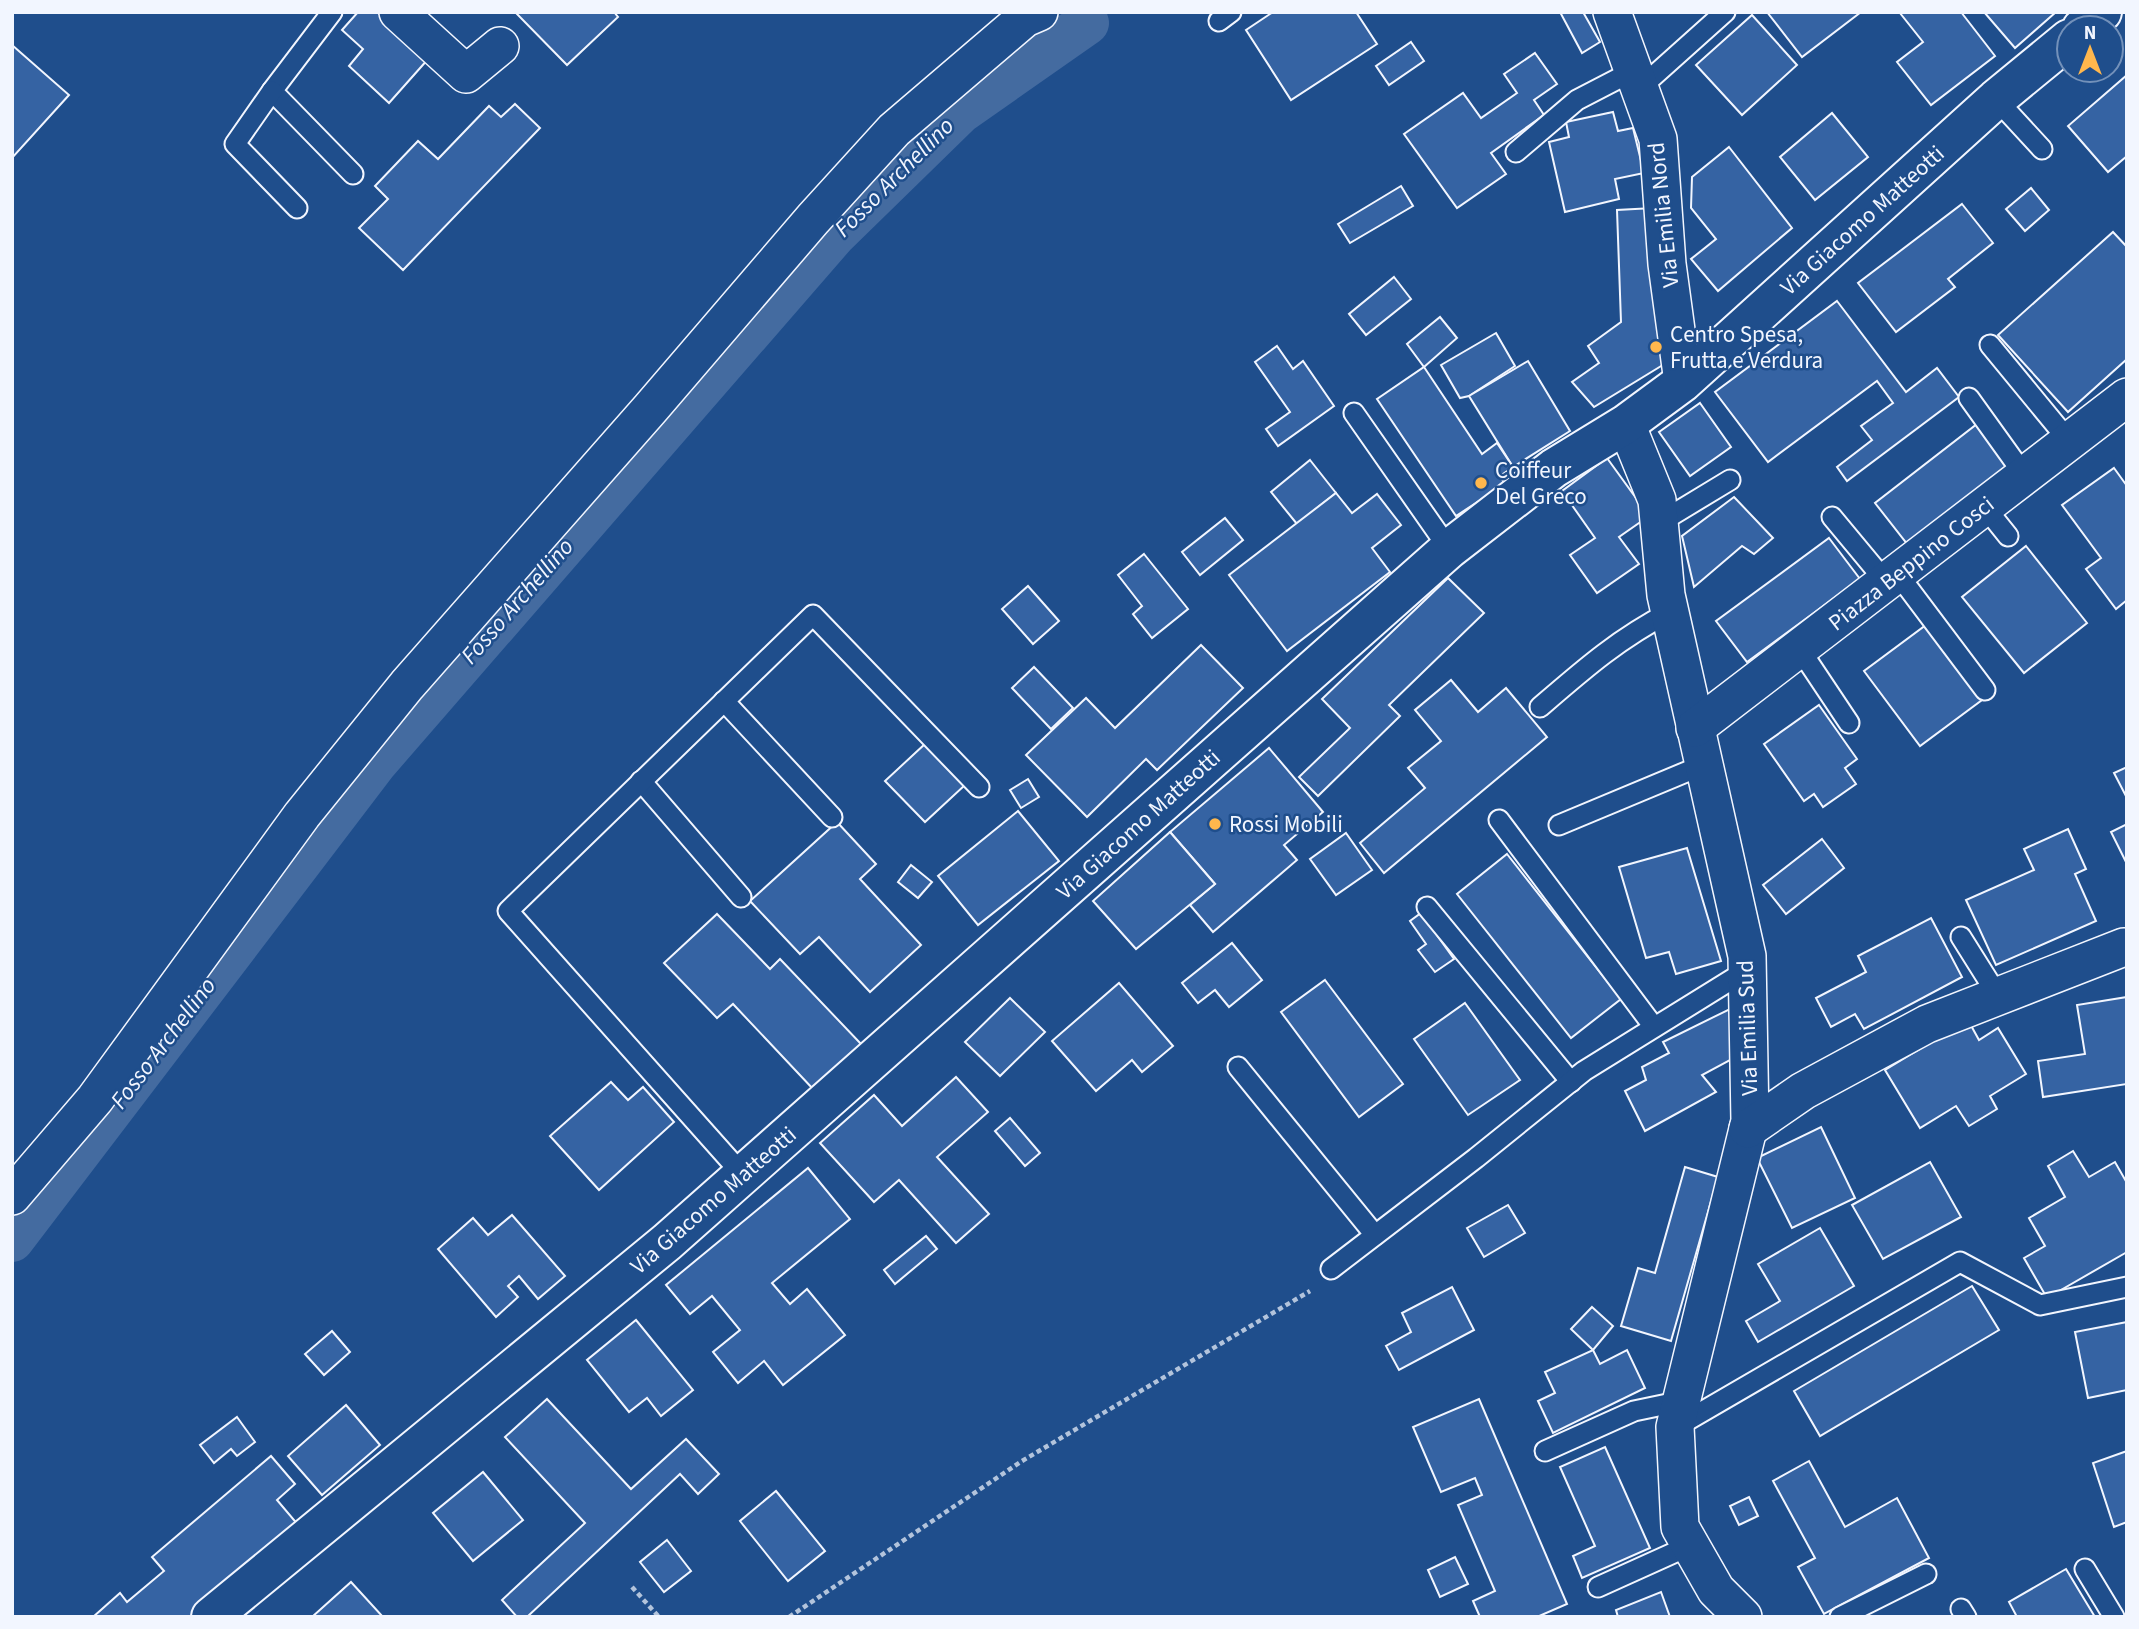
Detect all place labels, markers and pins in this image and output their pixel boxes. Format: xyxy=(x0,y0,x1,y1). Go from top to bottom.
place label: Centro Spesa, Frutta e Verdura xyxy=(1670,318,1823,377)
marker: Centro Spesa, Frutta e Verdura xyxy=(1648,339,1664,355)
place label: Coiffeur Del Greco xyxy=(1495,454,1587,513)
marker: Coiffeur Del Greco xyxy=(1473,475,1489,491)
place label: Rossi Mobili xyxy=(1229,808,1343,841)
marker: Rossi Mobili xyxy=(1207,816,1223,832)

